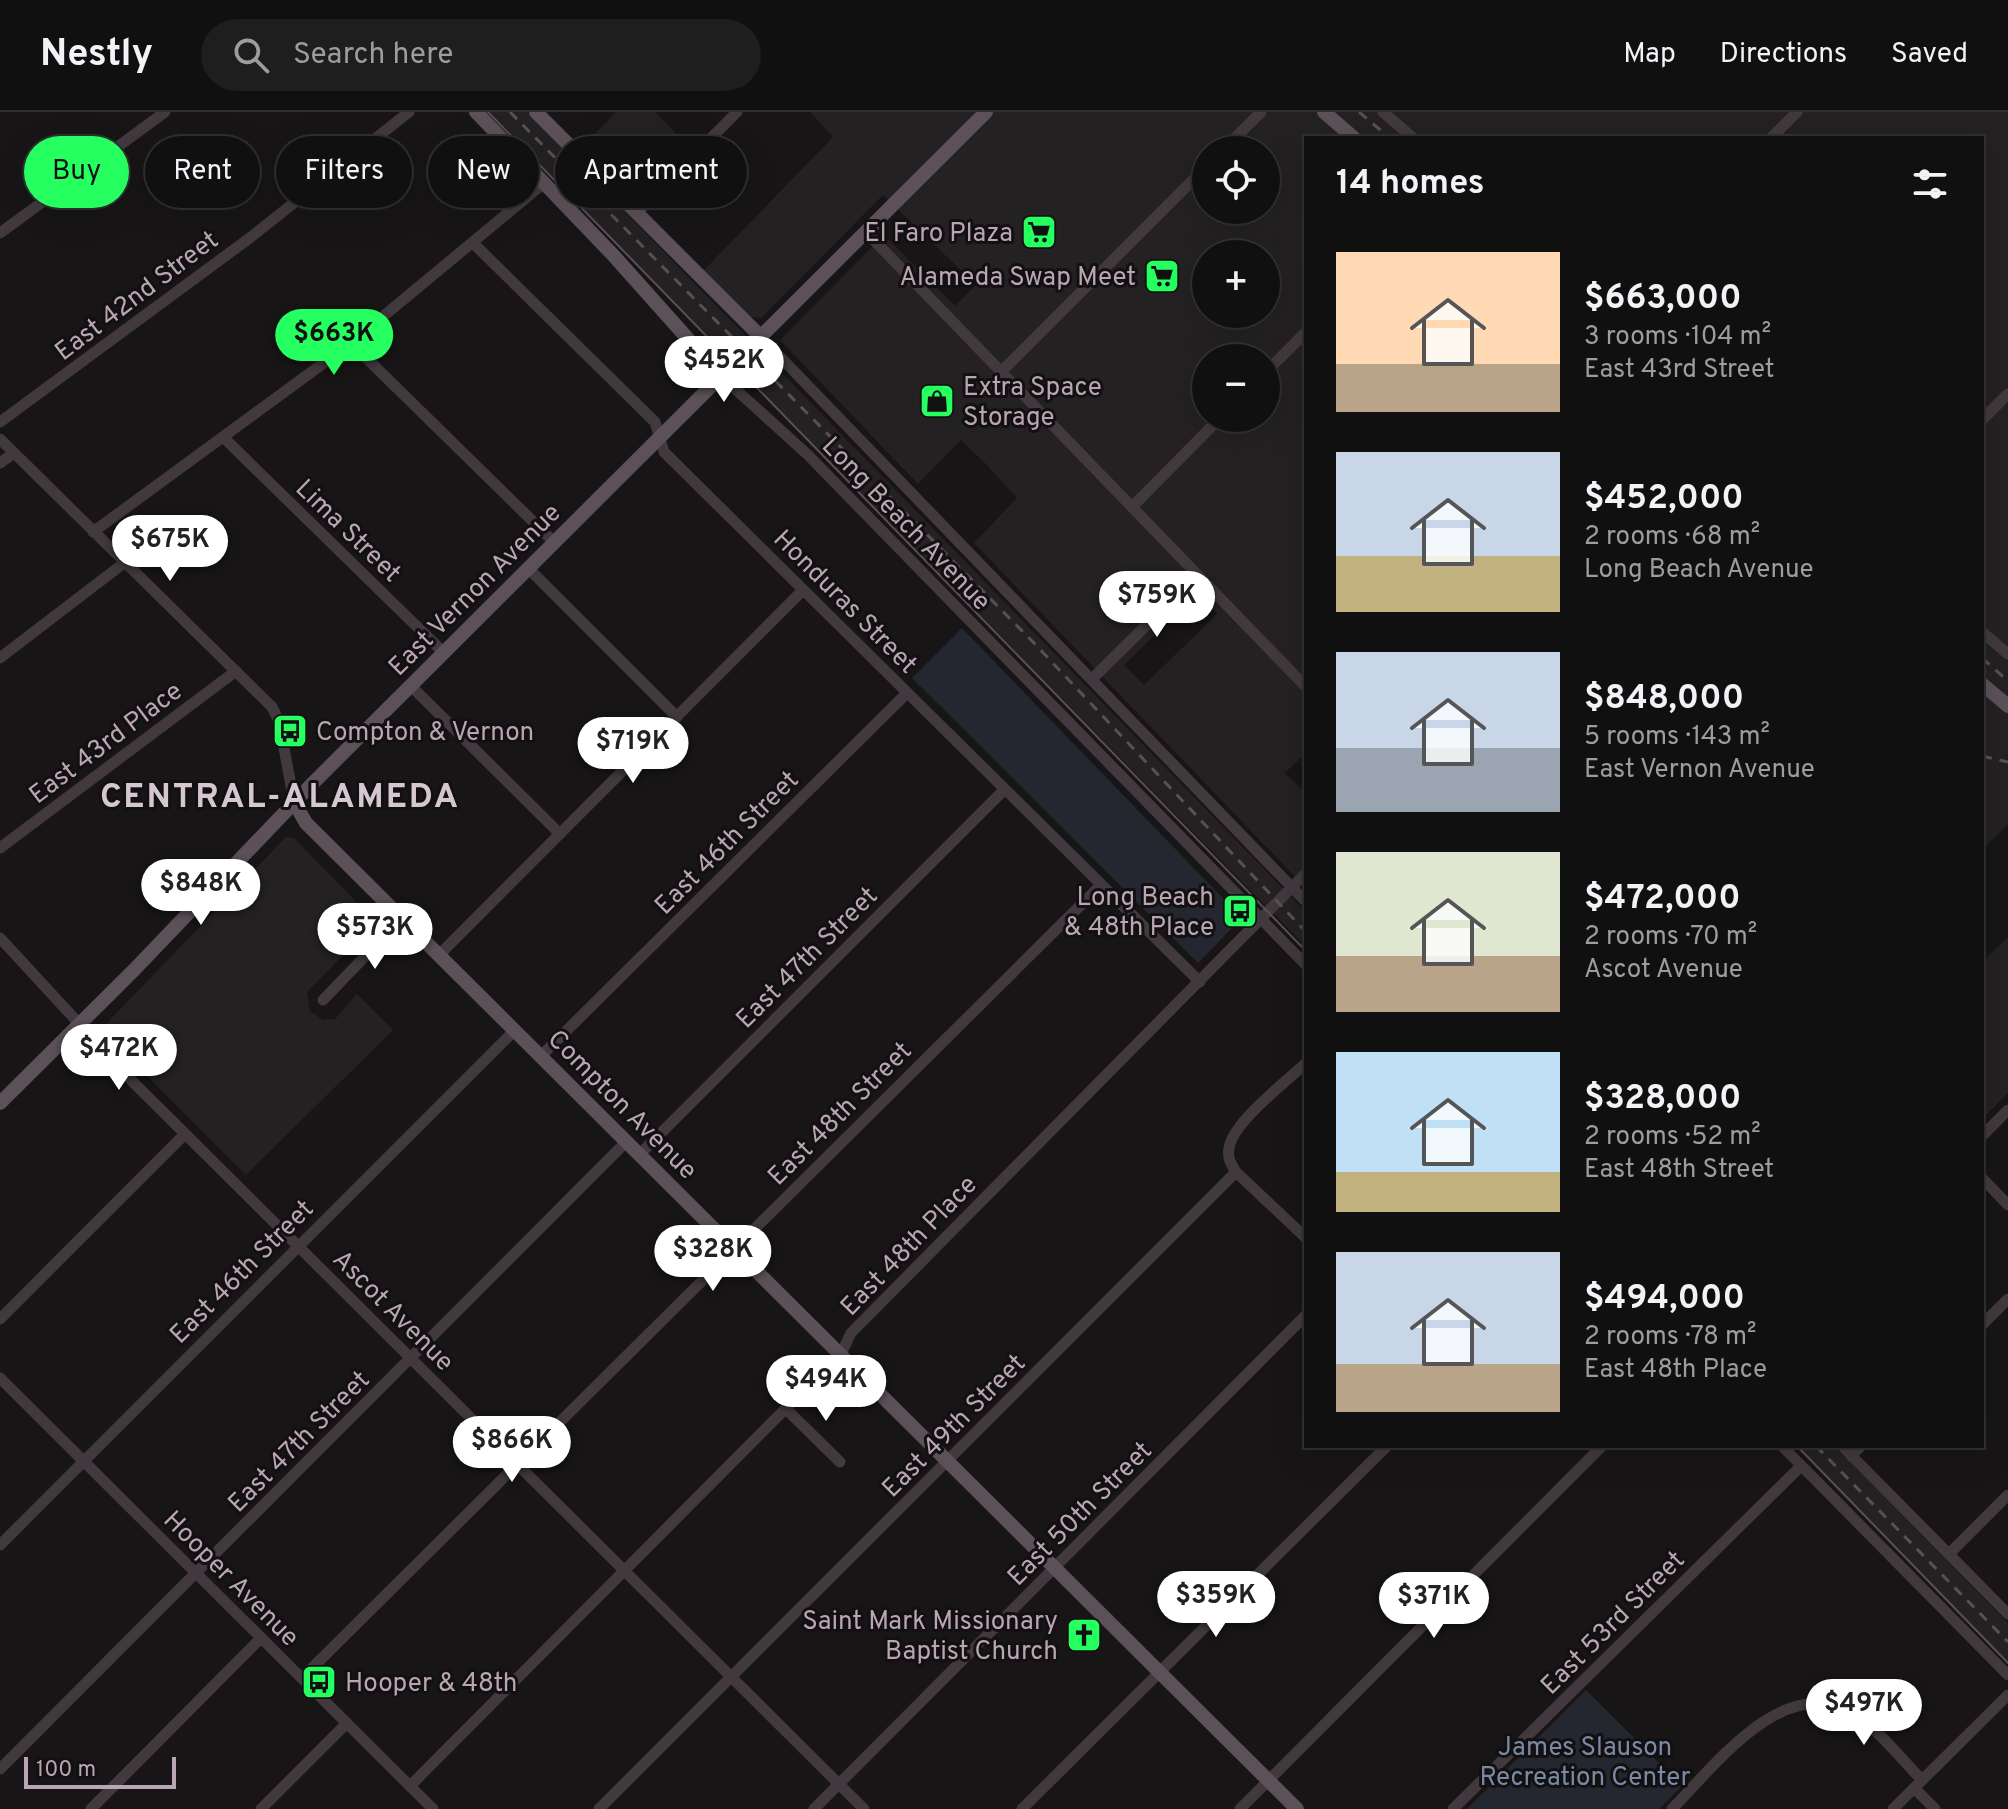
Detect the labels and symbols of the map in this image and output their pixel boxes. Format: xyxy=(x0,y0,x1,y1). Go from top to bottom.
supermarket icon: El Faro Plaza xyxy=(1020,213,1058,251)
place label: El Faro Plaza xyxy=(864,218,1013,251)
street label: East 42nd Street xyxy=(49,225,226,369)
supermarket icon: Alameda Swap Meet xyxy=(1143,257,1181,295)
place label: Alameda Swap Meet xyxy=(899,262,1136,295)
pin: $663K xyxy=(278,309,390,377)
pin: $452K xyxy=(668,336,780,404)
place label: Extra Space Storage xyxy=(963,372,1102,435)
shop icon: Extra Space Storage xyxy=(918,382,956,420)
street label: Long Beach Avenue xyxy=(814,431,997,619)
street label: Lima Street xyxy=(287,473,407,590)
street label: East Vernon Avenue xyxy=(383,498,569,684)
pin: $675K xyxy=(114,515,226,583)
street label: Honduras Street xyxy=(765,524,923,682)
pin: $759K xyxy=(1101,571,1213,639)
street label: East 43rd Place xyxy=(23,676,190,812)
bus stop icon: Compton & Vernon xyxy=(271,712,309,750)
place label: Compton & Vernon xyxy=(316,717,534,750)
pin: $719K xyxy=(577,717,689,785)
street label: East 46th Street xyxy=(649,765,807,923)
district label: CENTRAL-ALAMEDA xyxy=(100,777,460,820)
pin: $848K xyxy=(145,859,257,927)
street label: East 47th Street xyxy=(730,881,886,1037)
place label: Long Beach & 48th Place xyxy=(1064,882,1214,945)
bus stop icon: Long Beach & 48th Place xyxy=(1221,892,1259,930)
pin: $573K xyxy=(319,903,431,971)
pin: $472K xyxy=(63,1024,175,1092)
street label: Compton Avenue xyxy=(539,1024,703,1188)
street label: East 48th Street xyxy=(762,1036,920,1194)
street label: East 48th Place xyxy=(834,1169,985,1324)
street label: East 46th Street xyxy=(164,1194,322,1352)
pin: $328K xyxy=(657,1225,769,1293)
street label: Ascot Avenue xyxy=(324,1244,460,1380)
street label: East 49th Street xyxy=(876,1348,1034,1506)
pin: $494K xyxy=(770,1355,882,1423)
street label: East 47th Street xyxy=(222,1365,378,1521)
pin: $866K xyxy=(456,1416,568,1484)
street label: East 50th Street xyxy=(1001,1435,1160,1594)
street label: Hooper Avenue xyxy=(155,1505,305,1655)
street label: East 53rd Street xyxy=(1535,1545,1693,1703)
pin: $359K xyxy=(1160,1571,1272,1639)
pin: $371K xyxy=(1378,1572,1490,1640)
place label: Saint Mark Missionary Baptist Church xyxy=(802,1606,1058,1669)
church icon: Saint Mark Missionary Baptist Church xyxy=(1065,1616,1103,1654)
bus stop icon: Hooper & 48th xyxy=(300,1663,338,1701)
place label: Hooper & 48th xyxy=(345,1668,517,1701)
pin: $497K xyxy=(1808,1679,1920,1747)
park label: James Slauson Recreation Center xyxy=(1479,1732,1691,1795)
scale bar xyxy=(24,1753,176,1789)

